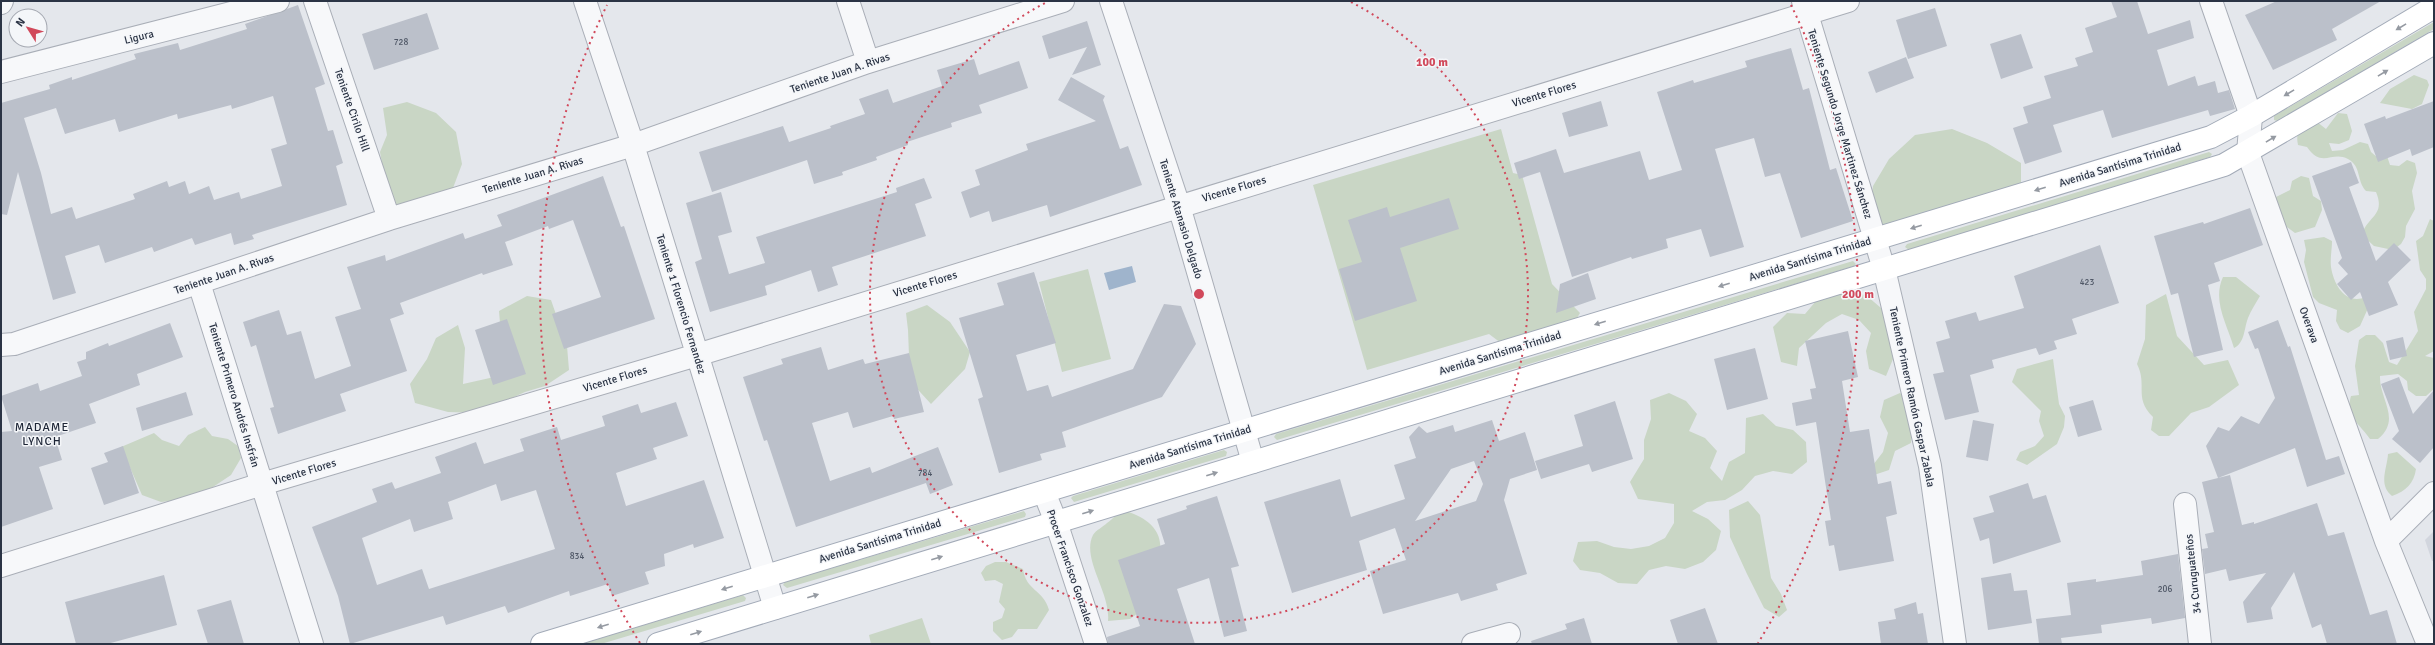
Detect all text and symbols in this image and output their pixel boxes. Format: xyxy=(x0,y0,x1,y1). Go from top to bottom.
north arrow xyxy=(8,8,48,48)
text: N xyxy=(13,15,28,29)
one-way arrow xyxy=(2395,23,2407,30)
street label: Ligura xyxy=(123,27,155,47)
street label: Teniente Segundo Jorge Martinez Sánchez xyxy=(1805,28,1875,221)
house number: 728 xyxy=(394,37,408,48)
street label: Teniente Juan A. Rivas xyxy=(789,50,892,96)
text: 100 m xyxy=(1416,55,1448,70)
street label: Teniente Cirilo Hill xyxy=(332,67,372,153)
one-way arrow xyxy=(2377,70,2389,77)
street label: Vicente Flores xyxy=(1510,78,1578,110)
one-way arrow xyxy=(2283,90,2295,97)
one-way arrow xyxy=(2265,136,2277,143)
street label: Avenida Santísima Trinidad xyxy=(2057,140,2183,190)
street label: Teniente Juan A. Rivas xyxy=(481,153,585,196)
street label: Teniente Atanasio Delgado xyxy=(1157,158,1205,281)
street label: Vicente Flores xyxy=(1200,173,1268,205)
one-way arrow xyxy=(2034,186,2046,192)
one-way arrow xyxy=(1909,224,1921,230)
street label: Teniente 1 Florencio Fernandez xyxy=(653,232,709,376)
street label: Avenida Santísima Trinidad xyxy=(1747,234,1873,284)
street label: Teniente Juan A. Rivas xyxy=(173,251,276,297)
street label: Vicente Flores xyxy=(891,268,959,300)
house number: 423 xyxy=(2080,277,2094,288)
one-way arrow xyxy=(1718,282,1730,288)
centre of rings xyxy=(1192,287,1206,301)
text: 200 m xyxy=(1842,287,1874,302)
street label: Overava xyxy=(2296,305,2322,345)
street label: Teniente Primero Ramón Gaspar Zabala xyxy=(1887,306,1938,489)
one-way arrow xyxy=(1593,320,1605,326)
street label: Teniente Primero Andrés Insfrán xyxy=(206,321,262,469)
street label: Avenida Santísima Trinidad xyxy=(1437,328,1563,378)
street label: Vicente Flores xyxy=(581,363,649,395)
district label: MADAME LYNCH xyxy=(15,420,69,449)
street label: Avenida Santísima Trinidad xyxy=(1127,422,1253,472)
street label: Vicente Flores xyxy=(270,456,338,488)
house number: 784 xyxy=(918,468,932,479)
one-way arrow xyxy=(1207,471,1219,477)
street label: Procer Francisco Gonzalez xyxy=(1044,508,1096,628)
one-way arrow xyxy=(1082,509,1094,515)
street label: Avenida Santísima Trinidad xyxy=(817,516,943,566)
street label: 34 Curuguateños xyxy=(2182,533,2204,614)
house number: 834 xyxy=(570,551,584,562)
one-way arrow xyxy=(931,555,943,561)
house number: 206 xyxy=(2158,584,2172,595)
one-way arrow xyxy=(721,585,733,591)
one-way arrow xyxy=(807,593,819,599)
one-way arrow xyxy=(596,623,608,629)
one-way arrow xyxy=(690,630,702,636)

